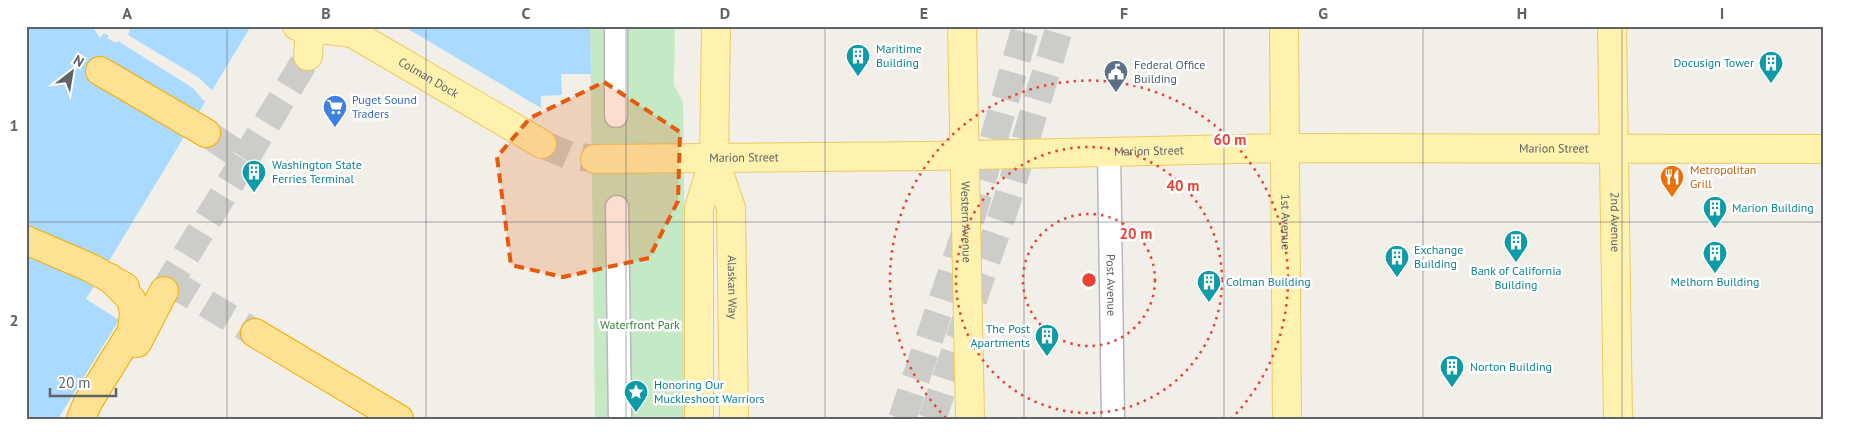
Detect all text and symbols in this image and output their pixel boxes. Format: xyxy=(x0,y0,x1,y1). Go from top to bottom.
text: A xyxy=(122,3,132,23)
text: B xyxy=(321,3,331,23)
text: C xyxy=(522,3,531,23)
text: D xyxy=(720,3,730,23)
text: E xyxy=(920,3,928,23)
text: F xyxy=(1120,3,1128,23)
text: G xyxy=(1318,3,1328,23)
text: H xyxy=(1517,3,1527,23)
text: I xyxy=(1720,3,1724,23)
place label: Maritime Building xyxy=(876,41,922,70)
building icon: Maritime Building xyxy=(845,43,871,77)
north arrow xyxy=(48,48,98,98)
building icon: Docusign Tower xyxy=(1758,50,1784,84)
text: N xyxy=(70,51,87,71)
street label: Colman Dock xyxy=(396,54,462,101)
place label: Docusign Tower xyxy=(1673,55,1754,70)
place label: Federal Office Building xyxy=(1134,57,1205,86)
public building icon: Federal Office Building xyxy=(1103,59,1129,93)
place label: Puget Sound Traders xyxy=(352,92,417,121)
supermarket icon: Puget Sound Traders xyxy=(322,94,348,128)
text: 1 xyxy=(9,115,19,135)
text: 60 m xyxy=(1214,130,1246,149)
street label: Marion Street xyxy=(1519,140,1589,156)
street label: Marion Street xyxy=(1114,142,1184,159)
street label: Marion Street xyxy=(709,149,779,165)
place label: Washington State Ferries Terminal xyxy=(272,157,362,186)
building icon: Washington State Ferries Terminal xyxy=(241,159,267,193)
place label: Metropolitan Grill xyxy=(1690,162,1756,191)
restaurant icon: Metropolitan Grill xyxy=(1659,164,1685,198)
text: 40 m xyxy=(1167,176,1199,195)
street label: Western Avenue xyxy=(958,181,975,263)
street label: 2nd Avenue xyxy=(1608,192,1623,252)
street label: 1st Avenue xyxy=(1278,194,1294,250)
building icon: Marion Building xyxy=(1702,195,1728,229)
place label: Marion Building xyxy=(1732,200,1814,215)
text: 20 m xyxy=(1120,224,1152,243)
building icon: Bank of California Building xyxy=(1503,229,1529,263)
building icon: Melhorn Building xyxy=(1702,240,1728,274)
place label: Exchange Building xyxy=(1414,242,1463,271)
building icon: Exchange Building xyxy=(1384,244,1410,278)
street label: Post Avenue xyxy=(1104,254,1119,316)
street label: Alaskan Way xyxy=(725,255,741,320)
place label: Bank of California Building xyxy=(1471,263,1561,292)
building icon: Colman Building xyxy=(1196,269,1222,303)
centre of rings xyxy=(1080,271,1098,289)
place label: Colman Building xyxy=(1226,274,1311,289)
place label: Melhorn Building xyxy=(1671,274,1759,289)
text: 2 xyxy=(9,310,19,330)
park label: Waterfront Park xyxy=(600,317,680,332)
place label: The Post Apartments xyxy=(971,321,1030,350)
building icon: The Post Apartments xyxy=(1034,323,1060,357)
building icon: Norton Building xyxy=(1439,354,1465,388)
place label: Norton Building xyxy=(1470,359,1552,374)
scale bar xyxy=(50,365,116,397)
text: 20 m xyxy=(58,373,91,392)
place label: Honoring Our Muckleshoot Warriors xyxy=(654,377,765,406)
place icon: Honoring Our Muckleshoot Warriors xyxy=(623,379,649,413)

